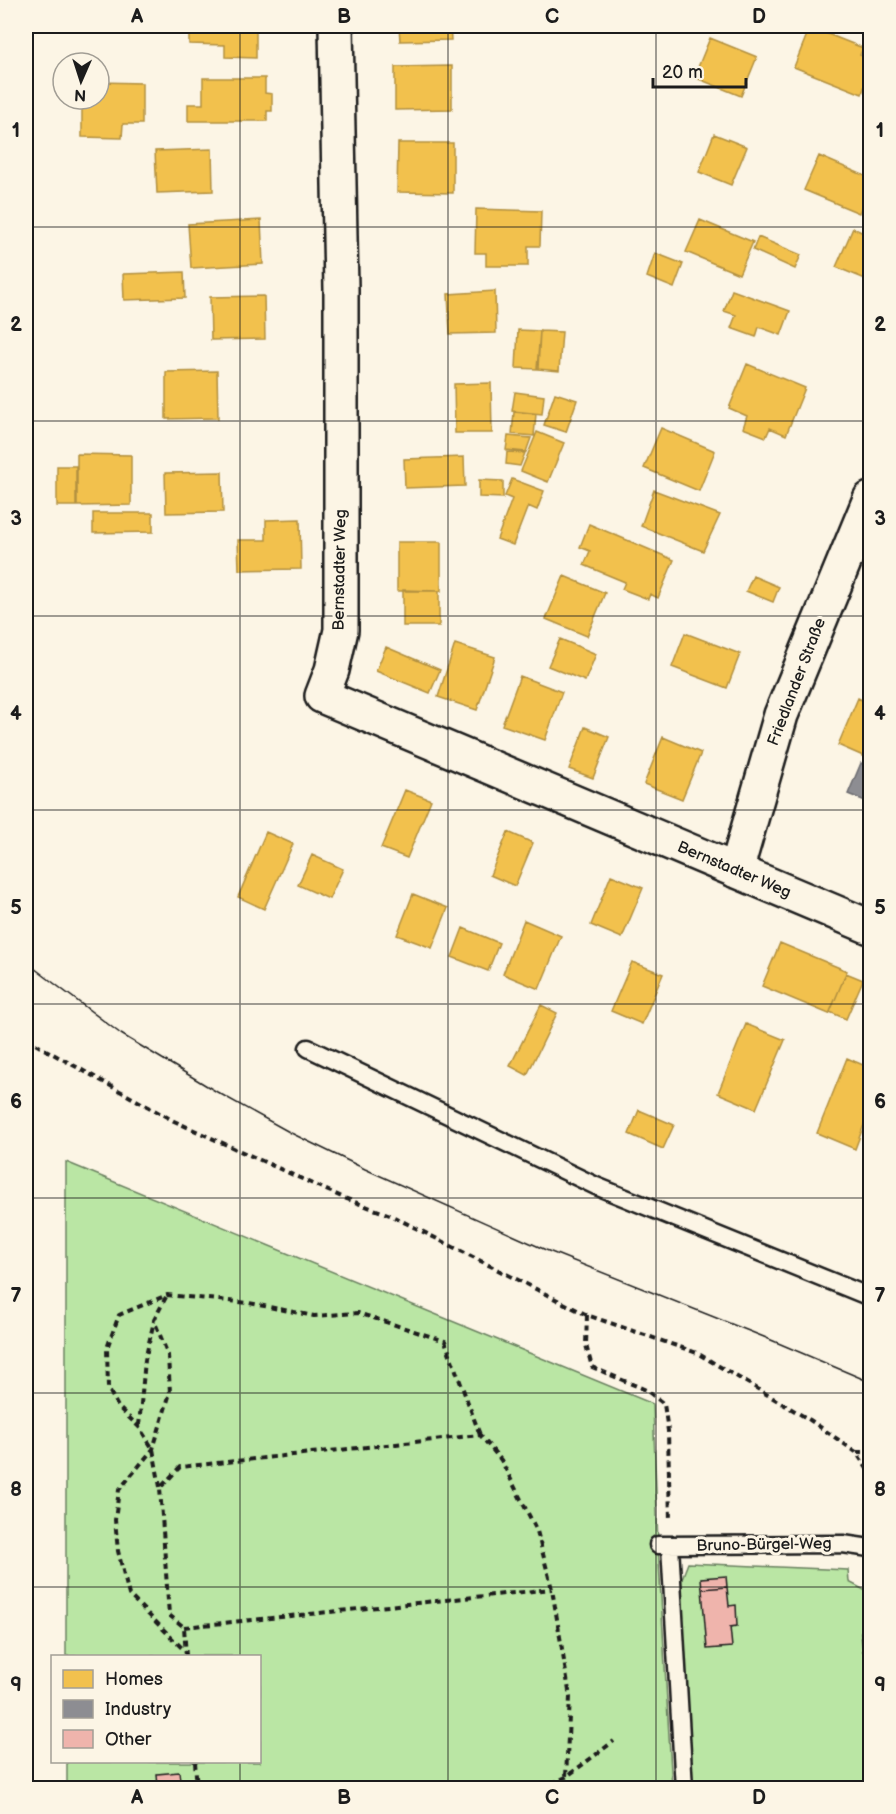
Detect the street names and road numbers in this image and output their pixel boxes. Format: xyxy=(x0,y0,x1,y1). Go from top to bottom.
street label: Bernstadter Weg xyxy=(329,509,351,631)
street label: Friedlander Straße xyxy=(764,615,830,749)
street label: Bernstadter Weg xyxy=(674,837,794,903)
street label: Bruno-Bürgel-Weg xyxy=(696,1534,832,1556)

